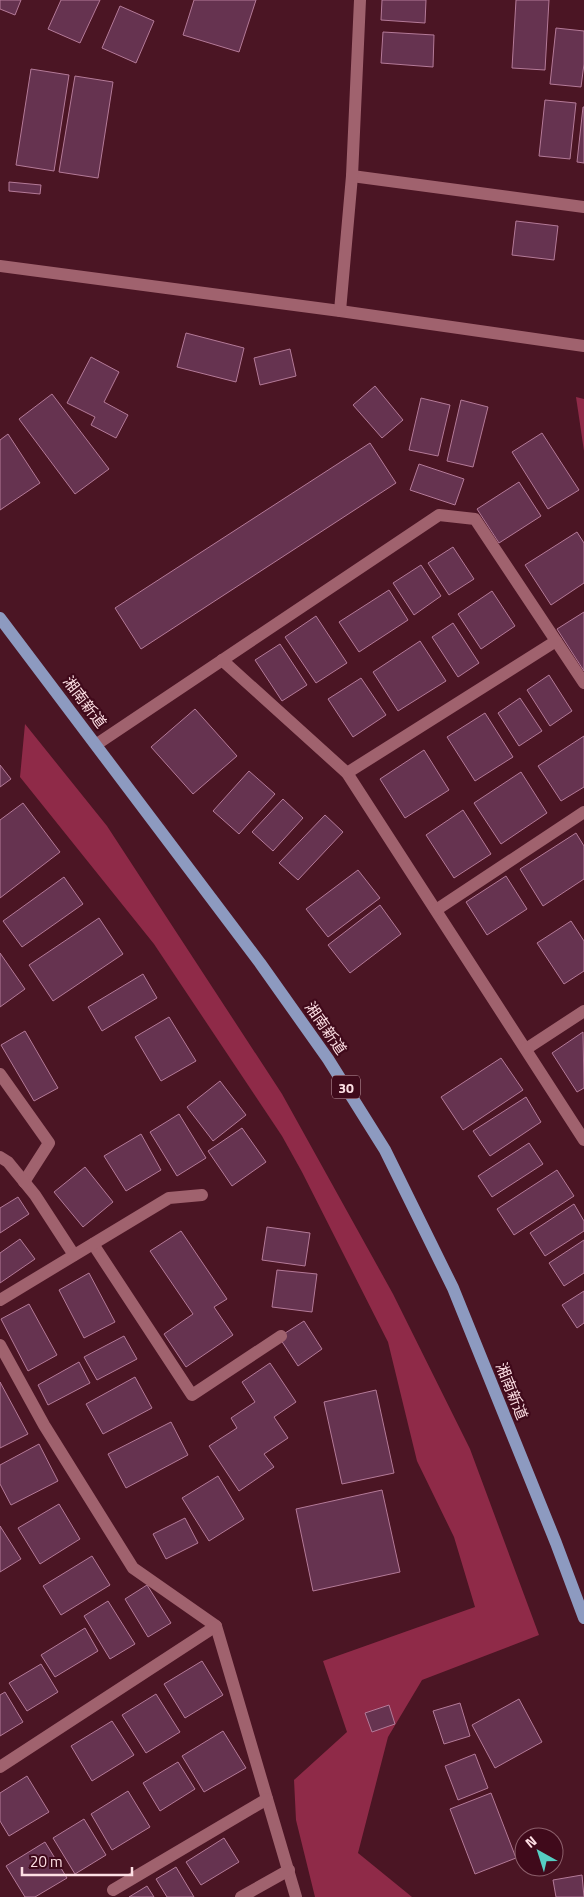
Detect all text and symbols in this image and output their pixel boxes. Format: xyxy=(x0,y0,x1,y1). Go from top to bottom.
street label: 湘南新道 xyxy=(58,671,112,733)
street label: 湘南新道 xyxy=(299,997,353,1059)
road number: 30 xyxy=(332,1076,360,1098)
street label: 湘南新道 xyxy=(490,1359,534,1423)
north arrow xyxy=(514,1827,564,1877)
text: N xyxy=(520,1830,541,1853)
scale bar xyxy=(22,1844,132,1876)
text: 20 m xyxy=(30,1850,63,1873)

